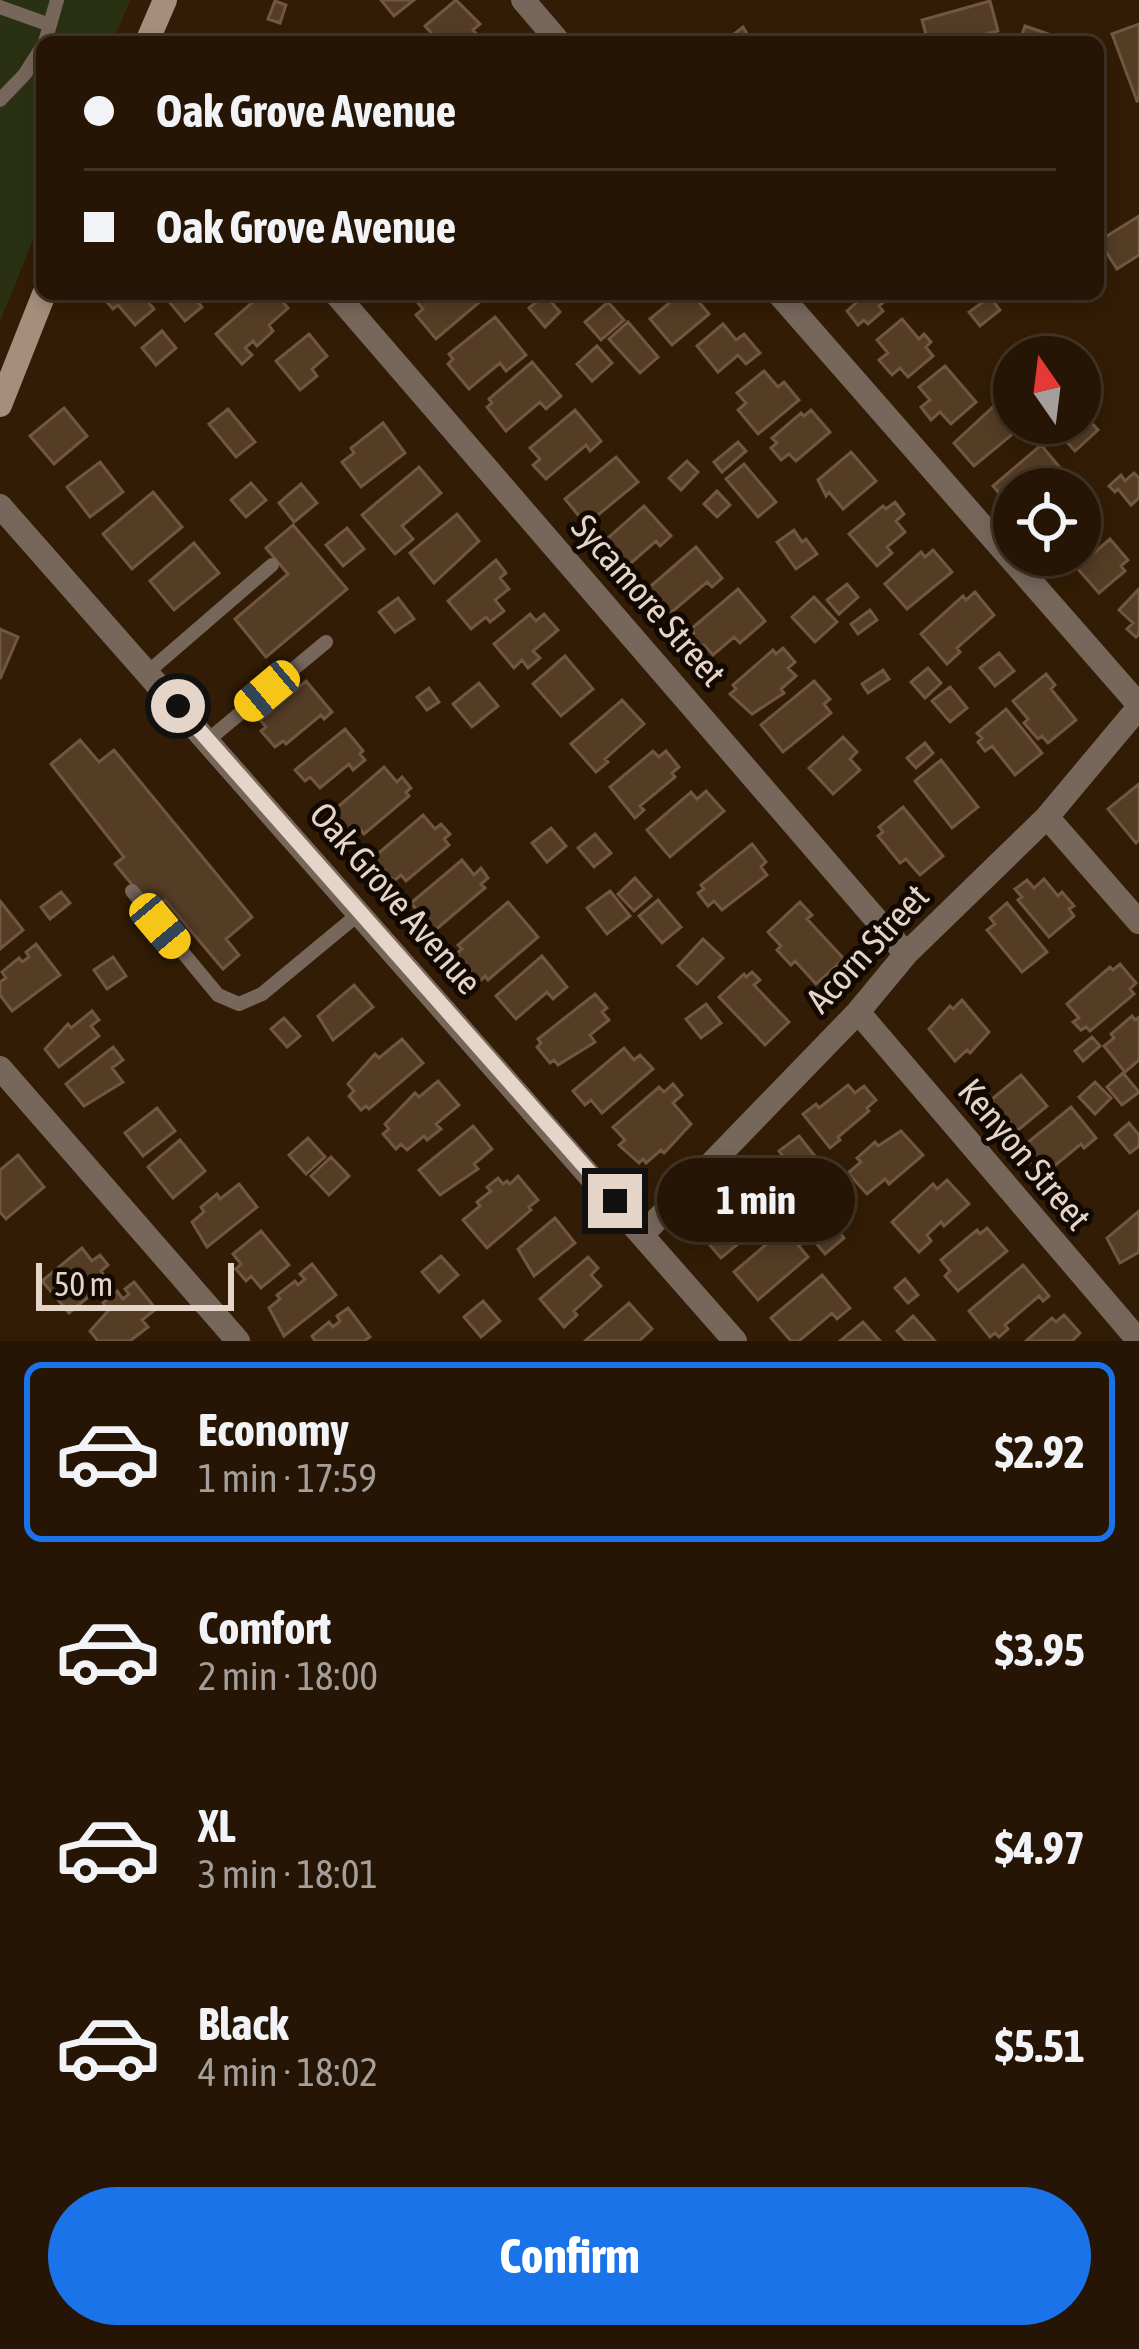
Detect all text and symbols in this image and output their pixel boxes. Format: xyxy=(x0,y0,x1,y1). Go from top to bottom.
text: Oak Grove Avenue xyxy=(156,85,456,137)
text: Oak Grove Avenue xyxy=(156,201,456,253)
north arrow xyxy=(993,336,1101,444)
map controls xyxy=(993,336,1101,576)
button: locate xyxy=(993,468,1101,576)
street label: Sycamore Street xyxy=(563,506,735,694)
car xyxy=(228,654,306,728)
route start xyxy=(151,679,205,733)
street label: Oak Grove Avenue xyxy=(301,794,491,1002)
street label: Acorn Street xyxy=(797,875,937,1021)
car xyxy=(123,887,197,965)
street label: Kenyon Street xyxy=(950,1070,1100,1238)
callout: 1 min xyxy=(657,1159,855,1243)
route end xyxy=(588,1174,642,1228)
text: 1 min xyxy=(716,1178,796,1222)
scale bar xyxy=(36,1257,234,1310)
text: 50 m xyxy=(54,1265,113,1303)
icon: car xyxy=(54,1398,162,1506)
text: Economy xyxy=(198,1404,349,1456)
text: $2.92 xyxy=(995,1426,1085,1478)
text: 1 min · 17:59 xyxy=(198,1456,377,1500)
icon: car xyxy=(54,1596,162,1704)
text: Comfort xyxy=(198,1602,331,1654)
text: $3.95 xyxy=(995,1624,1085,1676)
text: 2 min · 18:00 xyxy=(198,1654,378,1698)
icon: car xyxy=(54,1794,162,1902)
text: XL xyxy=(198,1800,236,1852)
text: $4.97 xyxy=(995,1822,1085,1874)
text: 3 min · 18:01 xyxy=(198,1852,378,1896)
icon: car xyxy=(54,1992,162,2100)
text: Black xyxy=(198,1998,289,2050)
text: $5.51 xyxy=(995,2020,1085,2072)
text: 4 min · 18:02 xyxy=(198,2050,378,2094)
button: Confirm xyxy=(48,2187,1091,2325)

